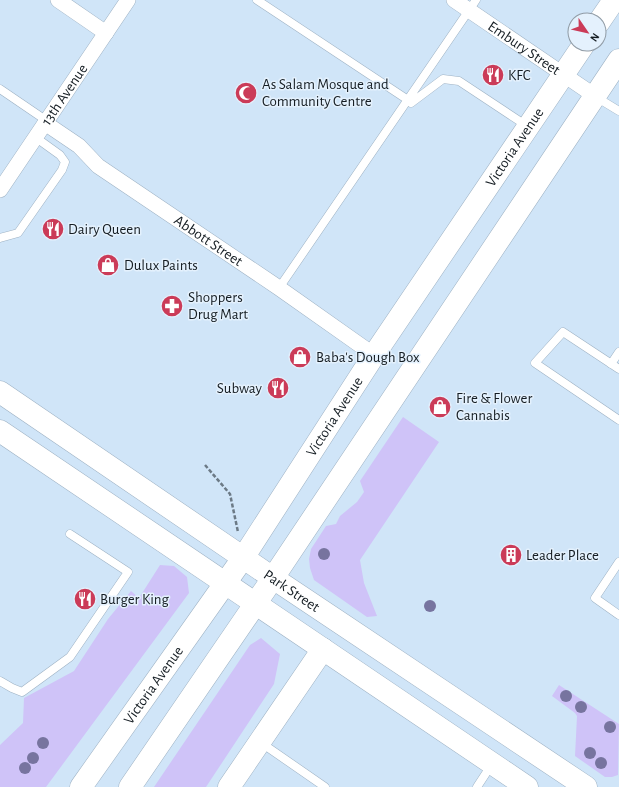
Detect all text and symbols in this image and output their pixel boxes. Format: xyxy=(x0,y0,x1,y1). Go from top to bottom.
north arrow xyxy=(567,12,607,52)
street label: Embury Street xyxy=(485,18,563,78)
text: N xyxy=(588,31,602,44)
street label: 13th Avenue xyxy=(38,61,90,128)
restaurant icon: KFC xyxy=(480,62,506,88)
place label: KFC xyxy=(508,68,531,83)
place label: As Salam Mosque and Community Centre xyxy=(262,77,389,109)
mosque icon: As Salam Mosque and Community Centre xyxy=(233,80,259,106)
street label: Victoria Avenue xyxy=(483,105,546,189)
street label: Abbott Street xyxy=(172,212,246,269)
restaurant icon: Dairy Queen xyxy=(40,216,66,242)
place label: Dairy Queen xyxy=(68,222,141,237)
shop icon: Dulux Paints xyxy=(95,252,121,278)
place label: Dulux Paints xyxy=(124,258,198,273)
place label: Shoppers Drug Mart xyxy=(188,290,248,322)
pharmacy icon: Shoppers Drug Mart xyxy=(159,293,185,319)
shop icon: Baba's Dough Box xyxy=(287,344,313,370)
place label: Baba's Dough Box xyxy=(316,350,420,365)
street label: Victoria Avenue xyxy=(303,374,365,459)
restaurant icon: Subway xyxy=(265,375,291,401)
place label: Subway xyxy=(217,381,263,396)
place label: Fire & Flower Cannabis xyxy=(456,391,532,423)
shop icon: Fire & Flower Cannabis xyxy=(427,394,453,420)
building icon: Leader Place xyxy=(498,542,524,568)
place label: Leader Place xyxy=(526,548,599,563)
street label: Park Street xyxy=(261,567,323,615)
restaurant icon: Burger King xyxy=(72,586,98,612)
place label: Burger King xyxy=(100,592,170,607)
street label: Victoria Avenue xyxy=(121,643,186,727)

